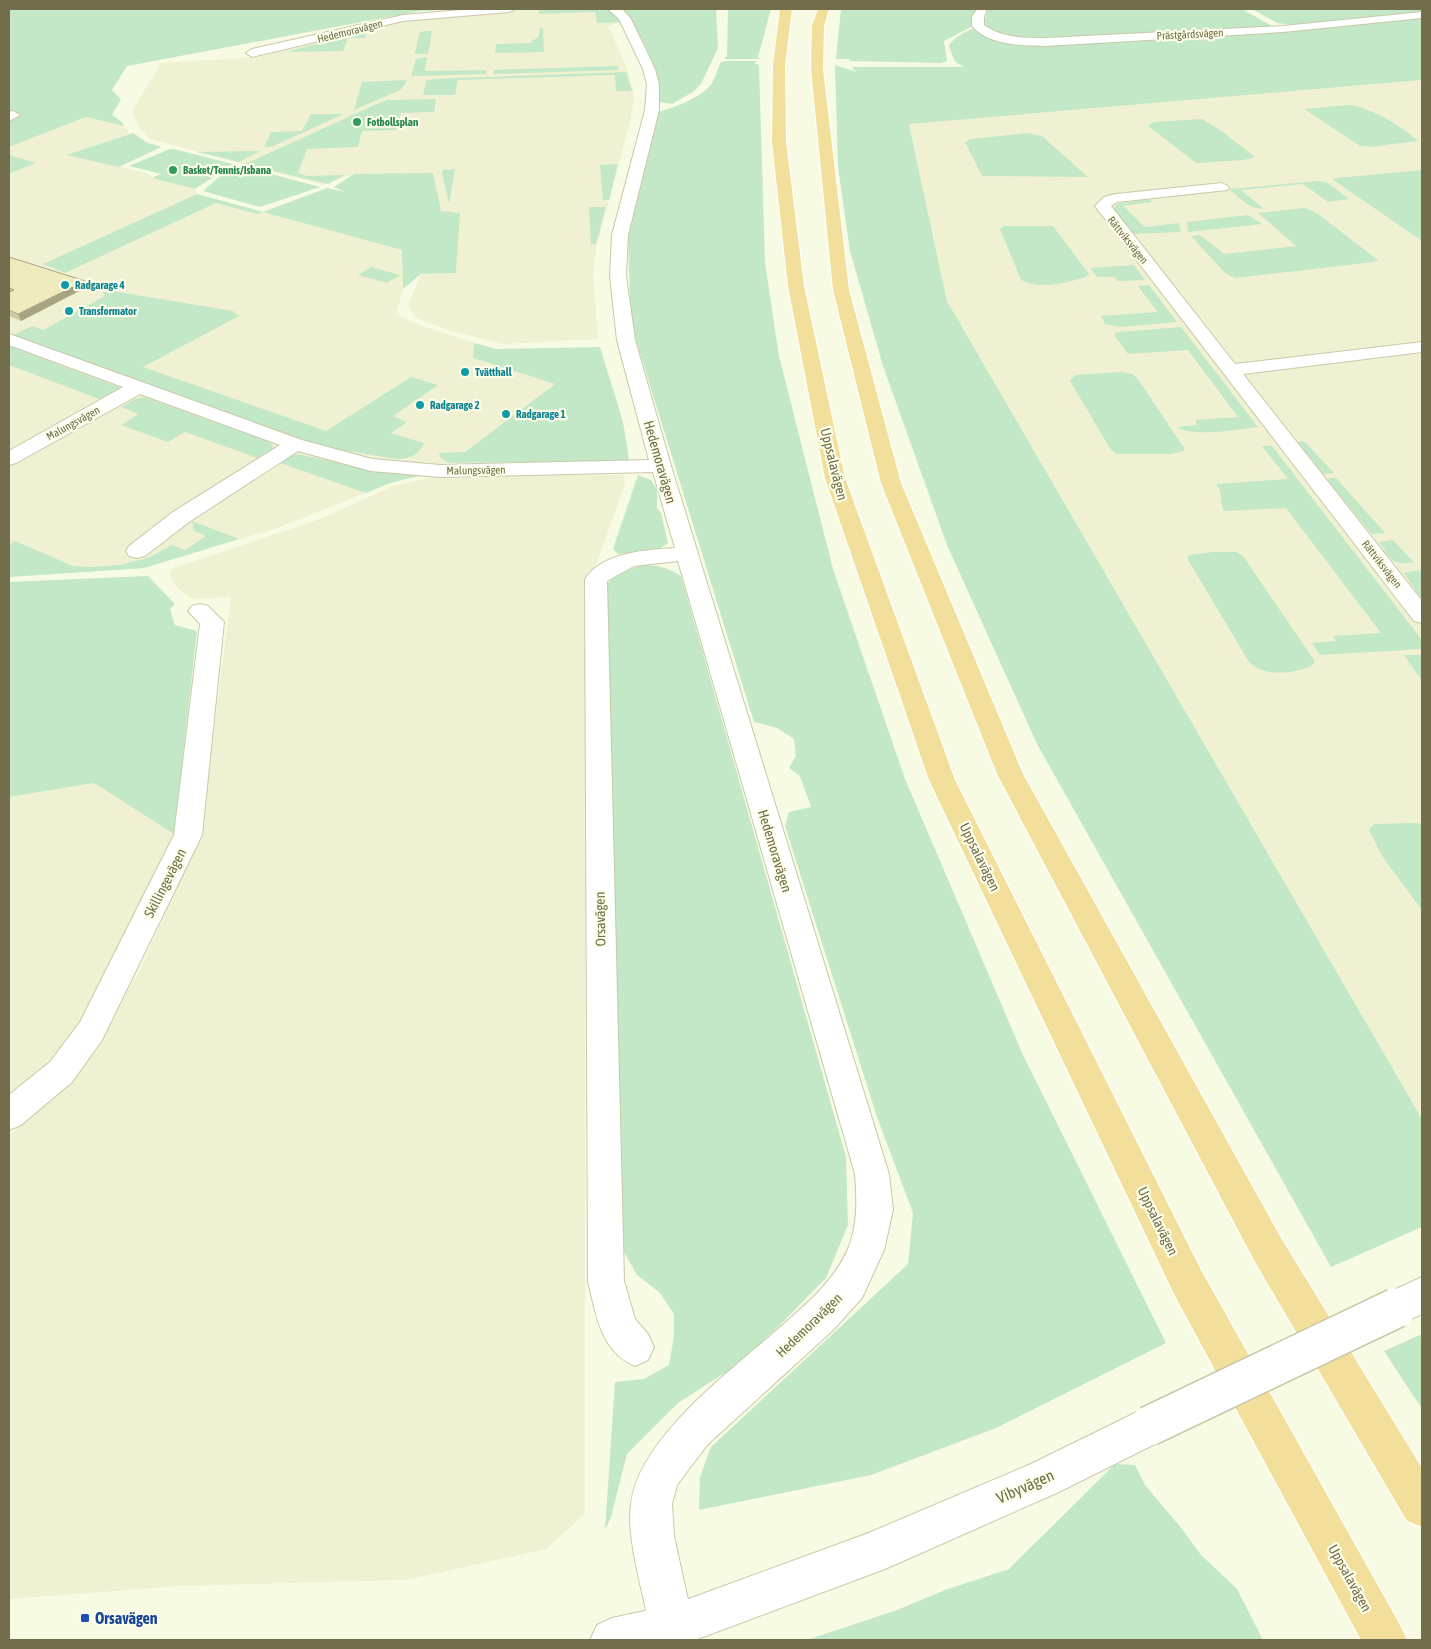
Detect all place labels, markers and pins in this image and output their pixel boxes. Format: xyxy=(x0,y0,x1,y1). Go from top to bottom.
marker: Fotbollsplan xyxy=(351,116,363,128)
place label: Fotbollsplan xyxy=(367,116,418,128)
marker: Basket/Tennis/Isbana xyxy=(167,164,179,176)
place label: Basket/Tennis/Isbana xyxy=(183,164,271,176)
marker: Radgarage 4 xyxy=(59,279,71,291)
place label: Radgarage 4 xyxy=(75,279,125,291)
marker: Transformator xyxy=(63,305,75,317)
place label: Transformator xyxy=(79,305,137,317)
marker: Tvätthall xyxy=(459,366,471,378)
place label: Tvätthall xyxy=(475,366,513,378)
marker: Radgarage 2 xyxy=(414,399,426,411)
place label: Radgarage 2 xyxy=(430,399,480,411)
marker: Radgarage 1 xyxy=(500,408,512,420)
place label: Radgarage 1 xyxy=(516,408,566,420)
place label: Orsavägen xyxy=(95,1609,158,1627)
marker: Orsavägen xyxy=(79,1612,91,1624)

